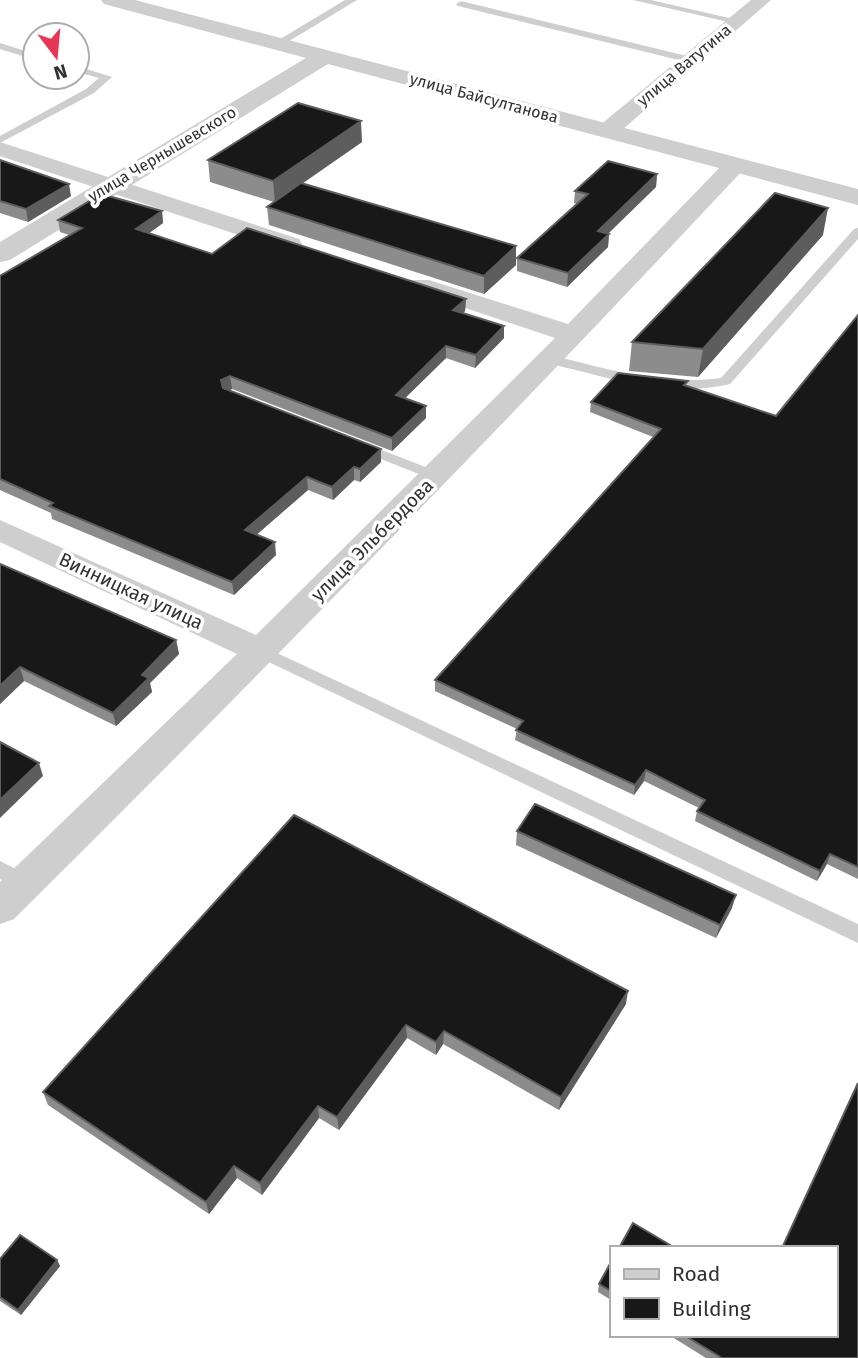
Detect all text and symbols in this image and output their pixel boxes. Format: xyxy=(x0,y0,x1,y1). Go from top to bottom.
street label: улица Ватутина xyxy=(633,20,735,110)
north arrow xyxy=(21,21,91,91)
text: N xyxy=(51,59,70,85)
street label: улица Байсултанова xyxy=(408,69,560,127)
street label: улица Чернышевского xyxy=(84,102,240,206)
street label: улица Эльбердова xyxy=(306,474,438,606)
street label: Винницкая улица xyxy=(55,548,207,634)
legend xyxy=(610,1246,837,1337)
text: Road xyxy=(672,1261,720,1287)
text: Building xyxy=(672,1296,751,1322)

